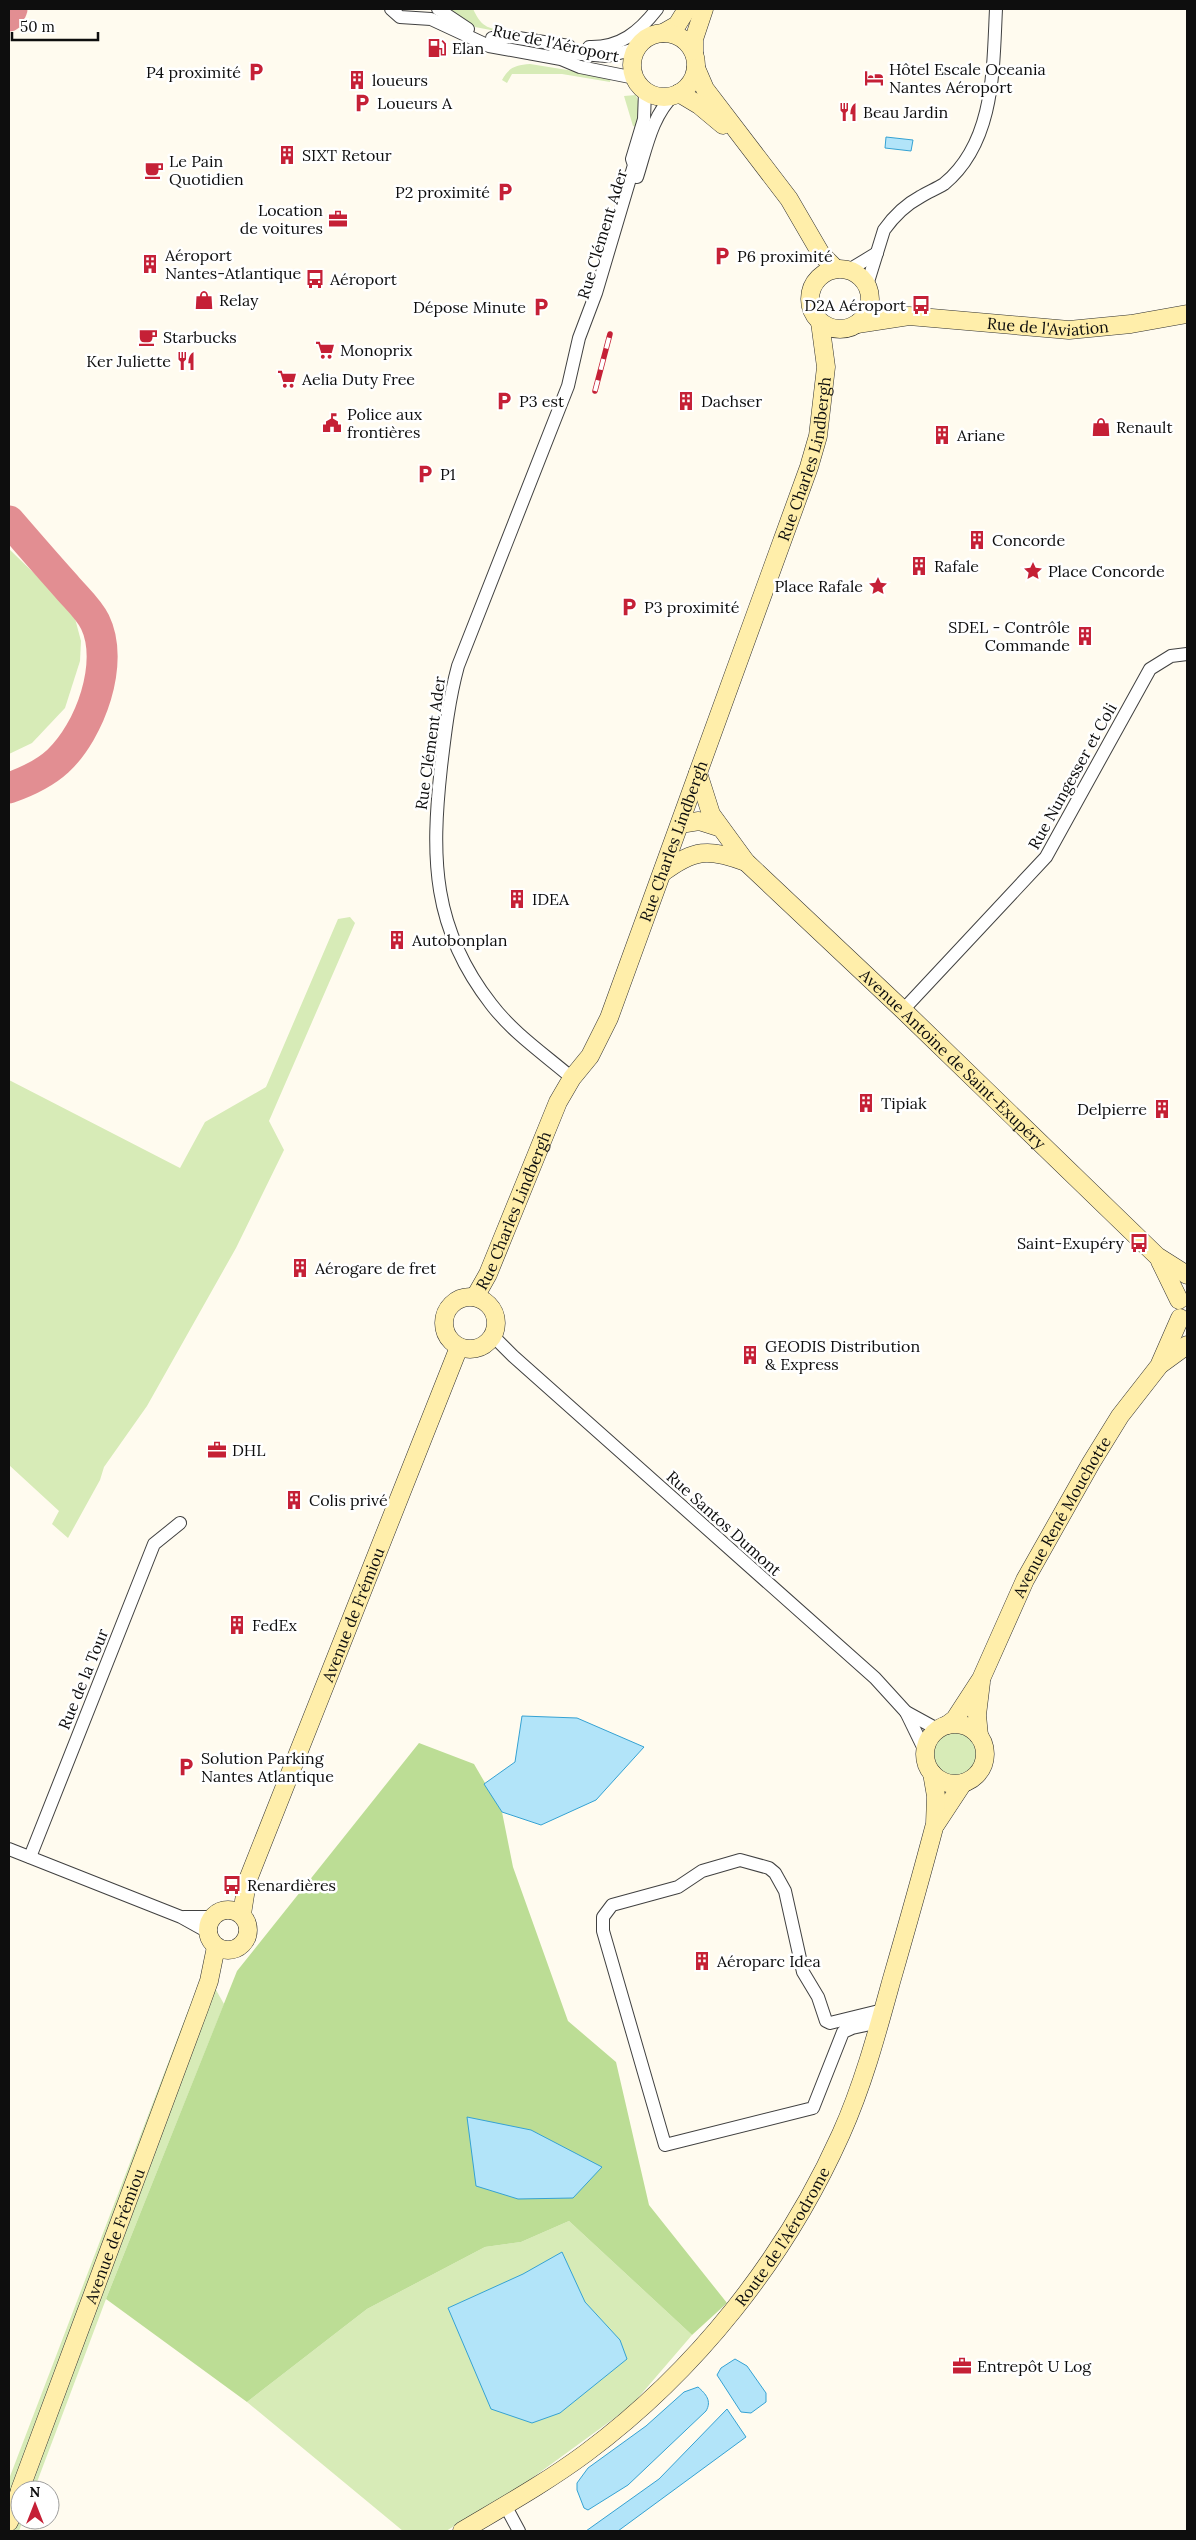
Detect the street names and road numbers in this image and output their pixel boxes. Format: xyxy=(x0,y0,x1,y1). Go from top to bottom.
street label: Rue de l'Aéroport xyxy=(491,20,622,66)
street label: Rue Clément Ader xyxy=(573,167,631,301)
street label: Rue de l'Aviation xyxy=(986,313,1110,340)
street label: Rue Charles Lindbergh xyxy=(773,375,835,544)
street label: Rue Clément Ader xyxy=(411,675,449,811)
street label: Rue Nungesser et Coli xyxy=(1023,699,1121,853)
street label: Rue Charles Lindbergh xyxy=(635,757,712,924)
street label: Avenue Antoine de Saint-Exupéry xyxy=(855,964,1050,1153)
street label: Rue Charles Lindbergh xyxy=(471,1128,555,1293)
street label: Avenue René Mouchotte xyxy=(1008,1432,1115,1602)
street label: Rue Santos Dumont xyxy=(663,1466,786,1580)
street label: Avenue de Frémiou xyxy=(317,1544,389,1686)
street label: Rue de la Tour xyxy=(54,1626,112,1732)
street label: Route de l'Aérodrome xyxy=(731,2163,834,2310)
street label: Avenue de Frémiou xyxy=(80,2165,149,2307)

